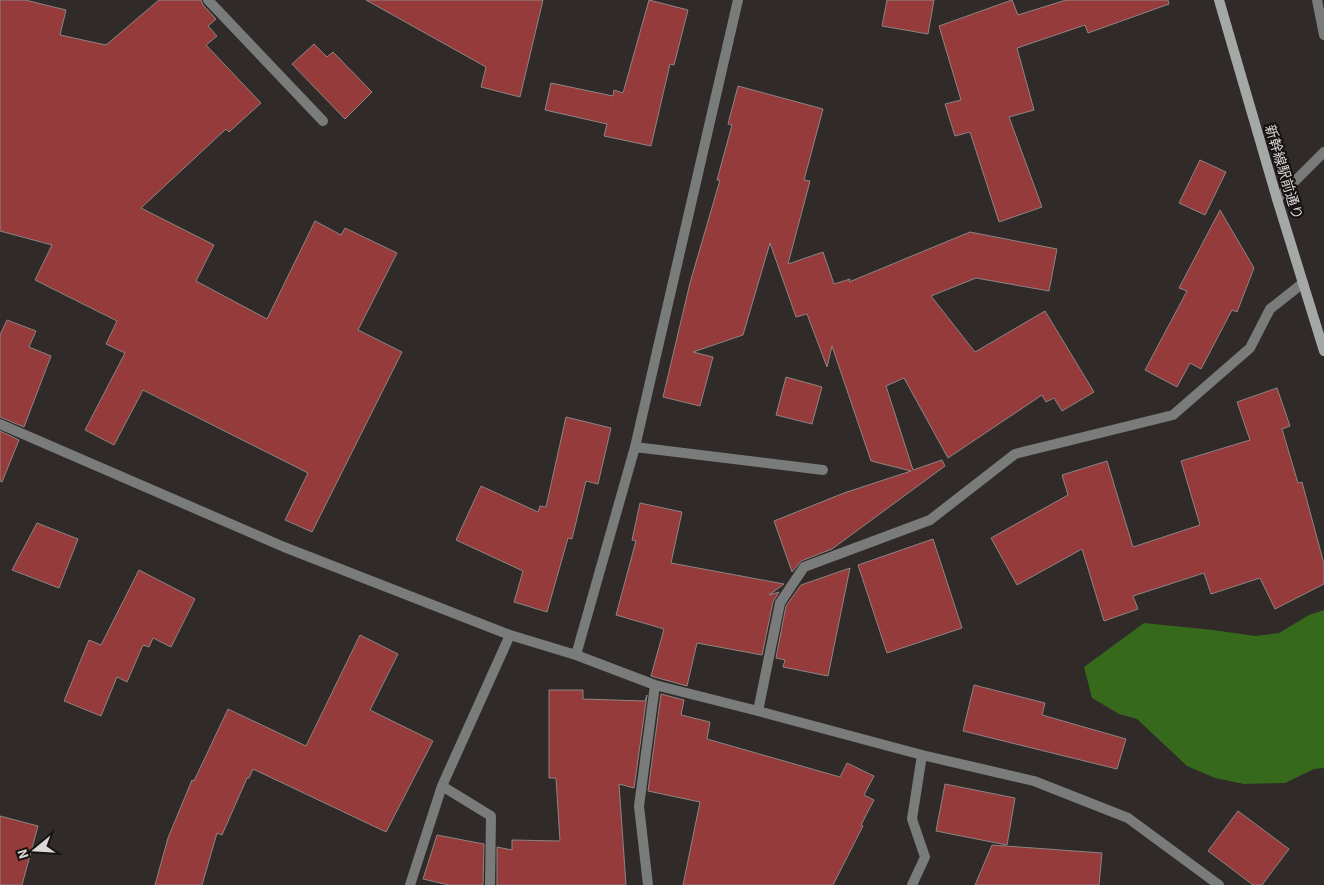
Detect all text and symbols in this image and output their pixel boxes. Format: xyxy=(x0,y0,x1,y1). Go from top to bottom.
street label: 新幹線駅前通り xyxy=(1259,123,1307,222)
north arrow xyxy=(10,825,60,875)
text: N xyxy=(13,846,35,861)

